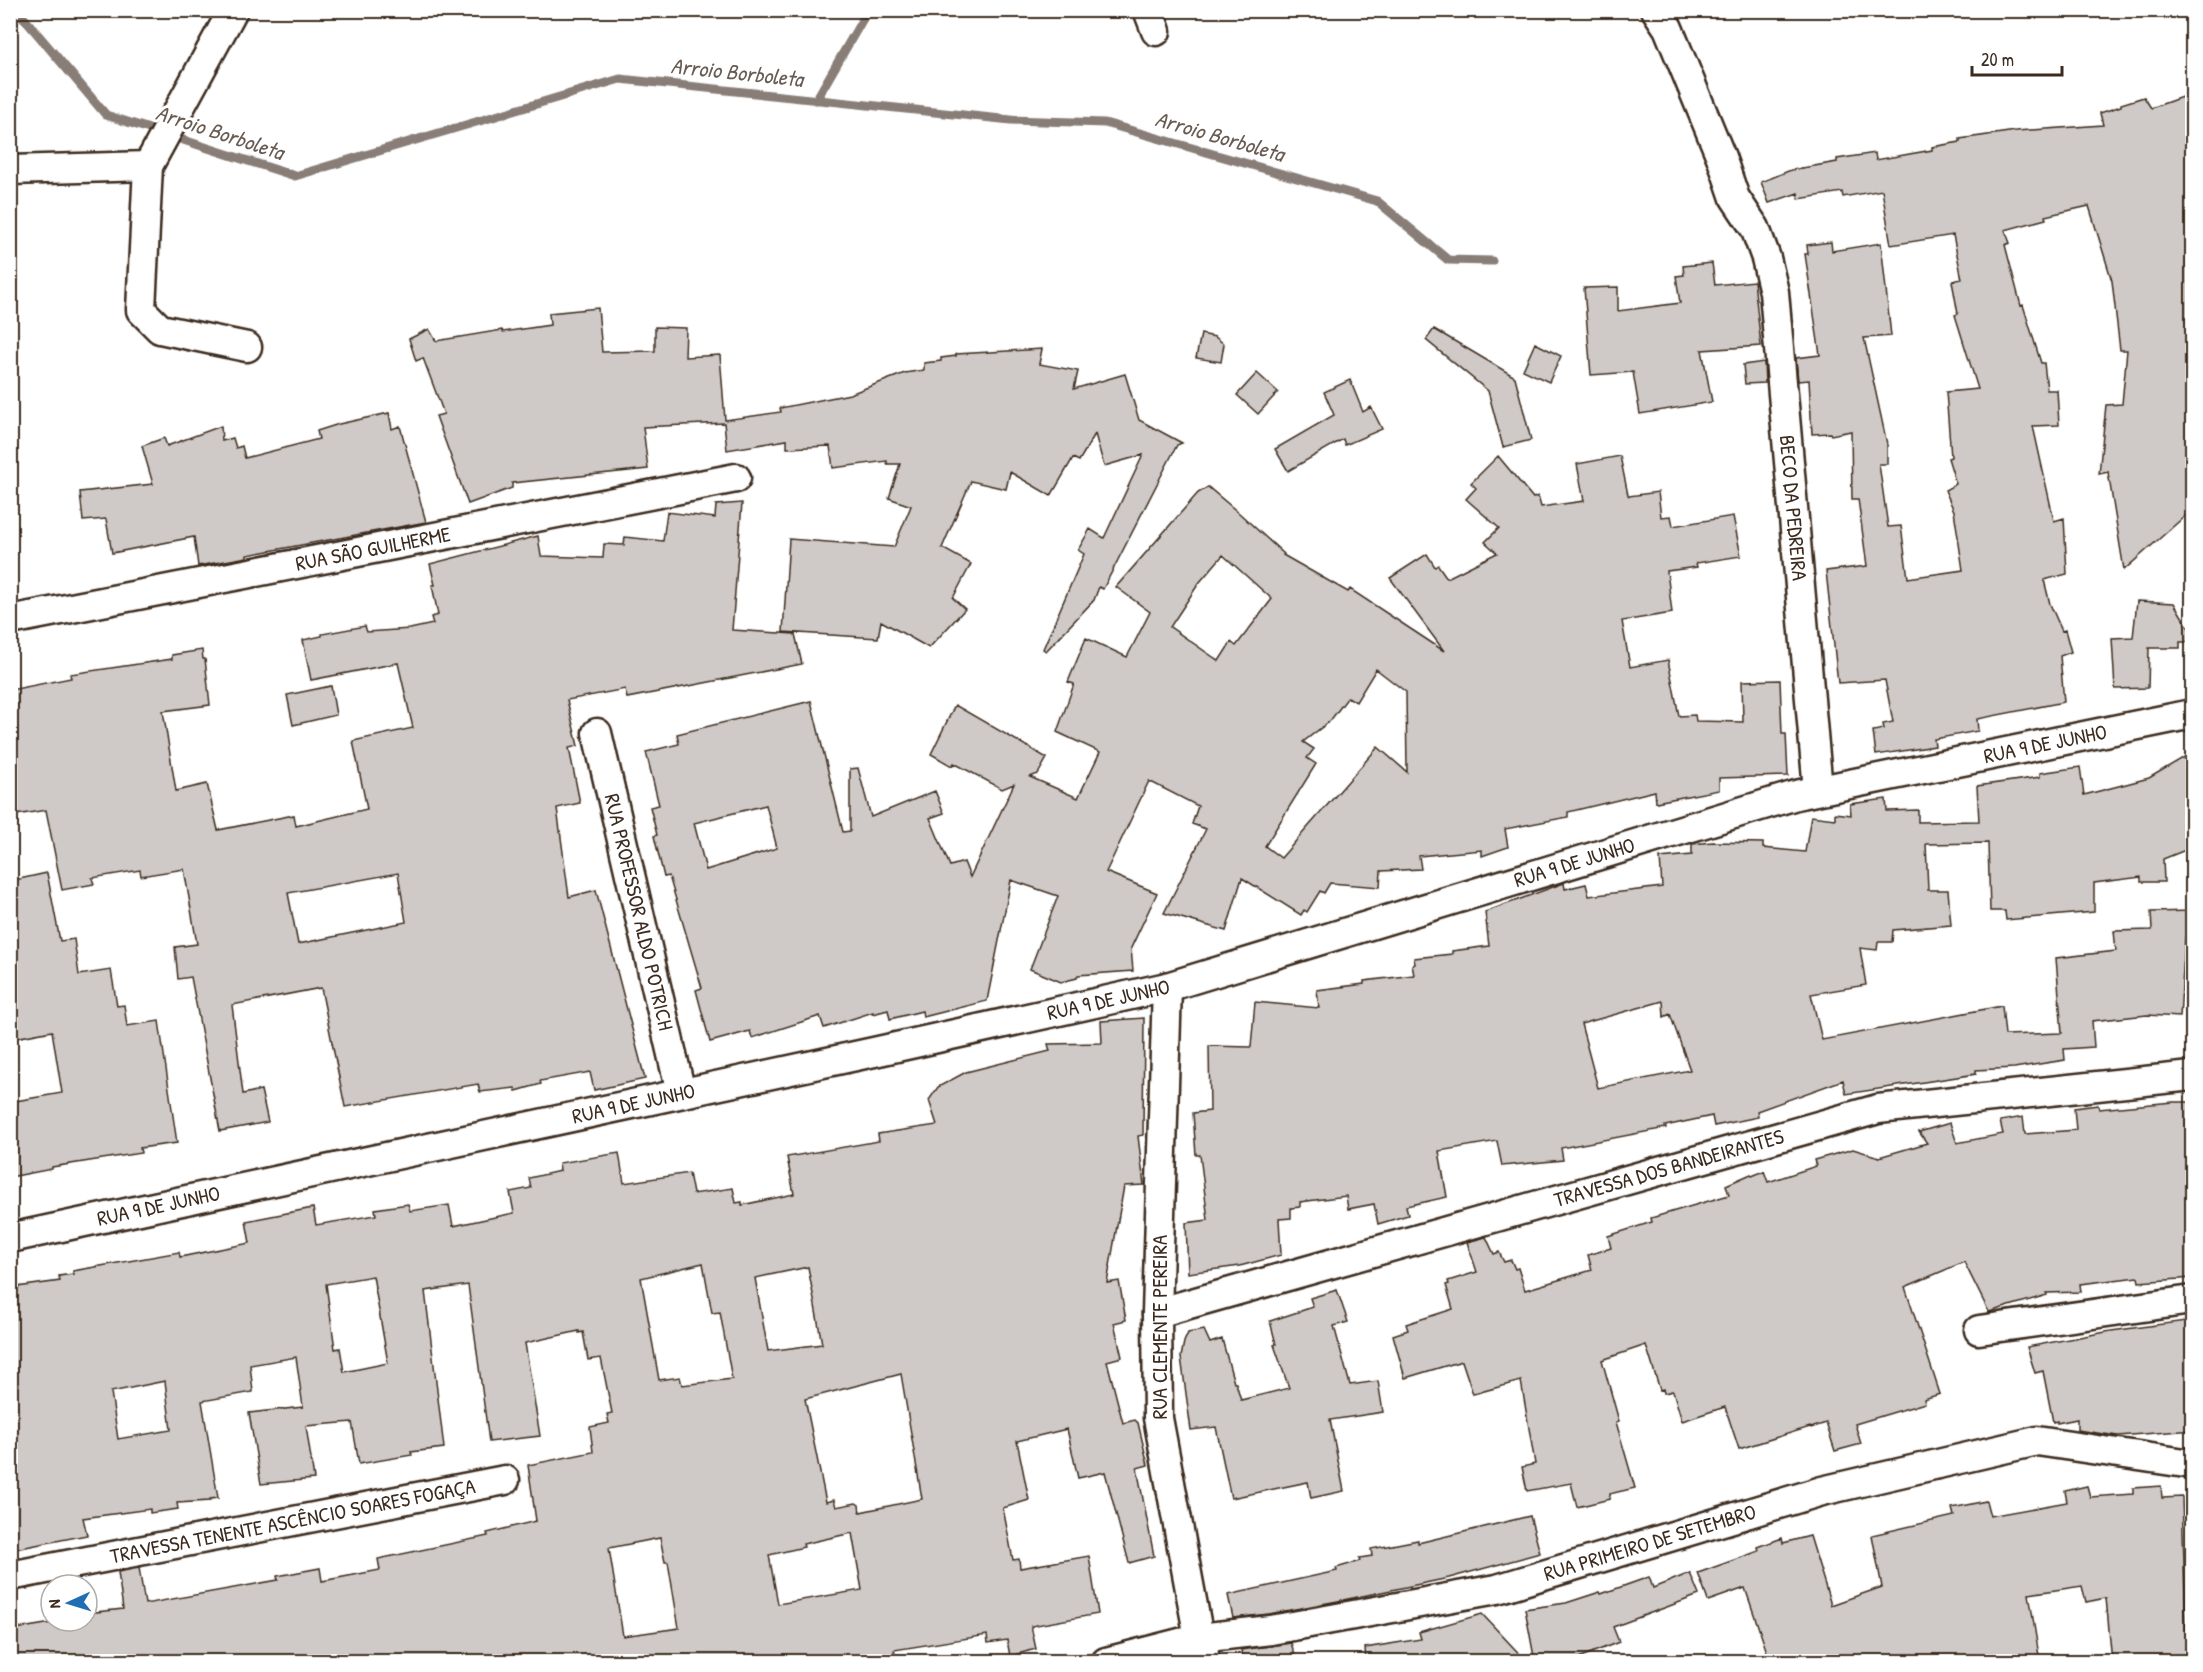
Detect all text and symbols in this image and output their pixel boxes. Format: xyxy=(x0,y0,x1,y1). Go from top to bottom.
scale bar xyxy=(1972,39,2062,77)
text: 20 m xyxy=(1981,47,2014,72)
water label: Arroio Borboleta xyxy=(669,50,807,94)
water label: Arroio Borboleta xyxy=(152,97,290,167)
water label: Arroio Borboleta xyxy=(1152,103,1290,169)
street label: BECO DA PEDREIRA xyxy=(1773,434,1814,582)
street label: RUA SÃO GUILHERME xyxy=(293,519,453,578)
street label: RUA 9 DE JUNHO xyxy=(1981,717,2109,770)
street label: RUA PROFESSOR ALDO POTRICH xyxy=(598,791,681,1033)
street label: RUA 9 DE JUNHO xyxy=(1510,830,1638,894)
street label: RUA 9 DE JUNHO xyxy=(1044,972,1173,1027)
street label: RUA 9 DE JUNHO xyxy=(569,1076,698,1131)
street label: TRAVESSA DOS BANDEIRANTES xyxy=(1551,1121,1787,1214)
street label: RUA 9 DE JUNHO xyxy=(94,1178,223,1233)
street label: RUA CLEMENTE PEREIRA xyxy=(1145,1235,1174,1419)
street label: TRAVESSA TENENTE ASCÊNCIO SOARES FOGAÇA xyxy=(108,1471,478,1570)
street label: RUA PRIMEIRO DE SETEMBRO xyxy=(1540,1497,1759,1588)
north arrow xyxy=(39,1573,99,1633)
text: N xyxy=(43,1599,65,1609)

